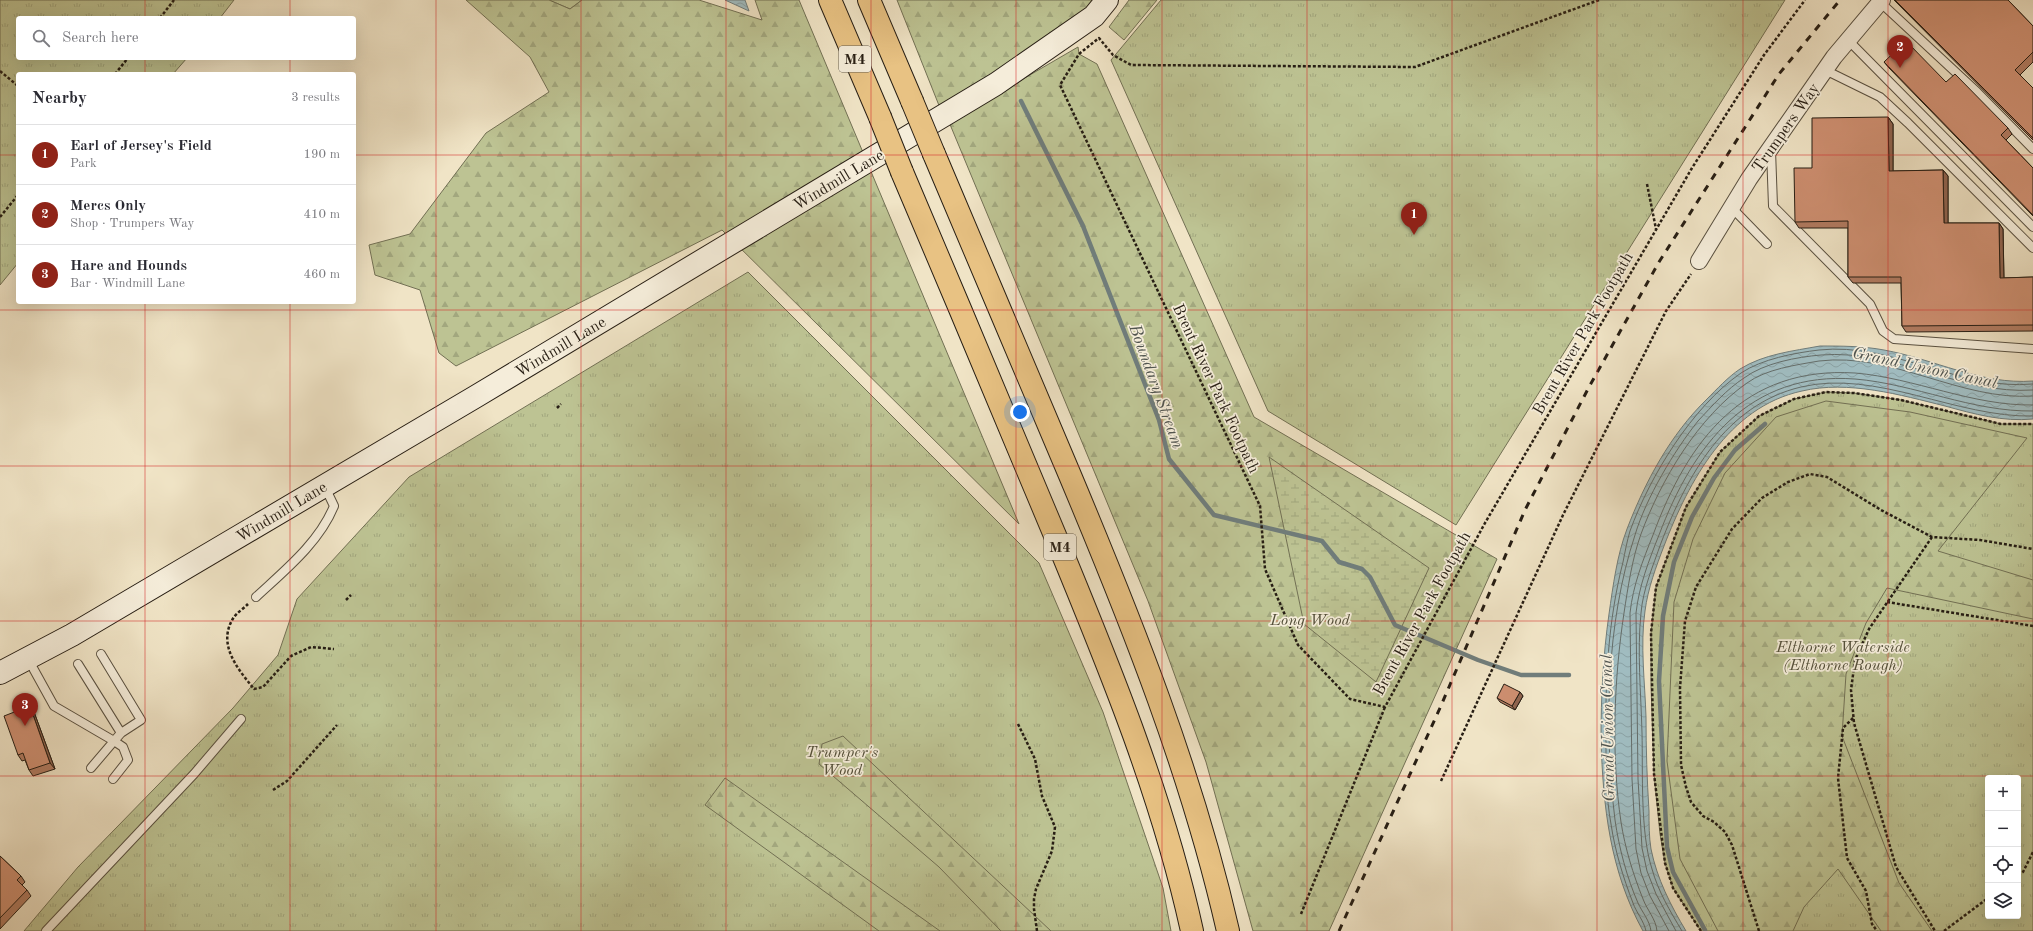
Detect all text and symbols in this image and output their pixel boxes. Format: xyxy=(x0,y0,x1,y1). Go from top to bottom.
search box xyxy=(16,16,356,60)
icon: search xyxy=(30,27,52,49)
text: Search here xyxy=(62,31,139,46)
pin: 2 xyxy=(1887,35,1913,68)
road number: M4 xyxy=(839,46,871,72)
street label: Trumpers Way xyxy=(1750,80,1824,176)
text: Nearby xyxy=(32,90,87,107)
text: 3 results xyxy=(291,91,340,104)
text: Earl of Jersey's Field xyxy=(70,139,212,154)
street label: Windmill Lane xyxy=(791,147,887,214)
text: 1 xyxy=(41,148,49,161)
text: 190 m xyxy=(303,148,340,161)
text: Park xyxy=(70,157,97,170)
text: Mercs Only xyxy=(70,199,146,214)
pin: 1 xyxy=(1401,202,1427,235)
text: 2 xyxy=(41,208,49,221)
text: 410 m xyxy=(303,208,340,221)
text: Shop · Trumpers Way xyxy=(70,217,194,230)
street label: Brent River Park Footpath xyxy=(1531,250,1637,418)
text: Hare and Hounds xyxy=(70,259,187,274)
text: 3 xyxy=(41,268,49,281)
text: 460 m xyxy=(303,268,340,281)
text: Bar · Windmill Lane xyxy=(70,277,185,290)
street label: Brent River Park Footpath xyxy=(1169,302,1262,476)
street label: Windmill Lane xyxy=(513,314,609,381)
water label: Boundary Stream xyxy=(1125,321,1186,451)
water label: Grand Union Canal xyxy=(1851,345,1999,392)
your location xyxy=(1010,402,1030,422)
street label: Windmill Lane xyxy=(234,479,330,546)
street label: Brent River Park Footpath xyxy=(1371,529,1475,699)
road number: M4 xyxy=(1044,534,1076,560)
park label: Long Wood xyxy=(1269,613,1351,629)
park label: Elthorne Waterside (Elthorne Rough) xyxy=(1775,640,1910,674)
water label: Grand Union Canal xyxy=(1599,654,1618,802)
pin: 3 xyxy=(12,693,38,726)
park label: Trumper's Wood xyxy=(806,745,879,779)
map controls xyxy=(1985,775,2021,919)
button: + xyxy=(1985,775,2021,811)
button: − xyxy=(1985,811,2021,847)
button: locate xyxy=(1985,847,2021,883)
button: layers xyxy=(1985,883,2021,919)

